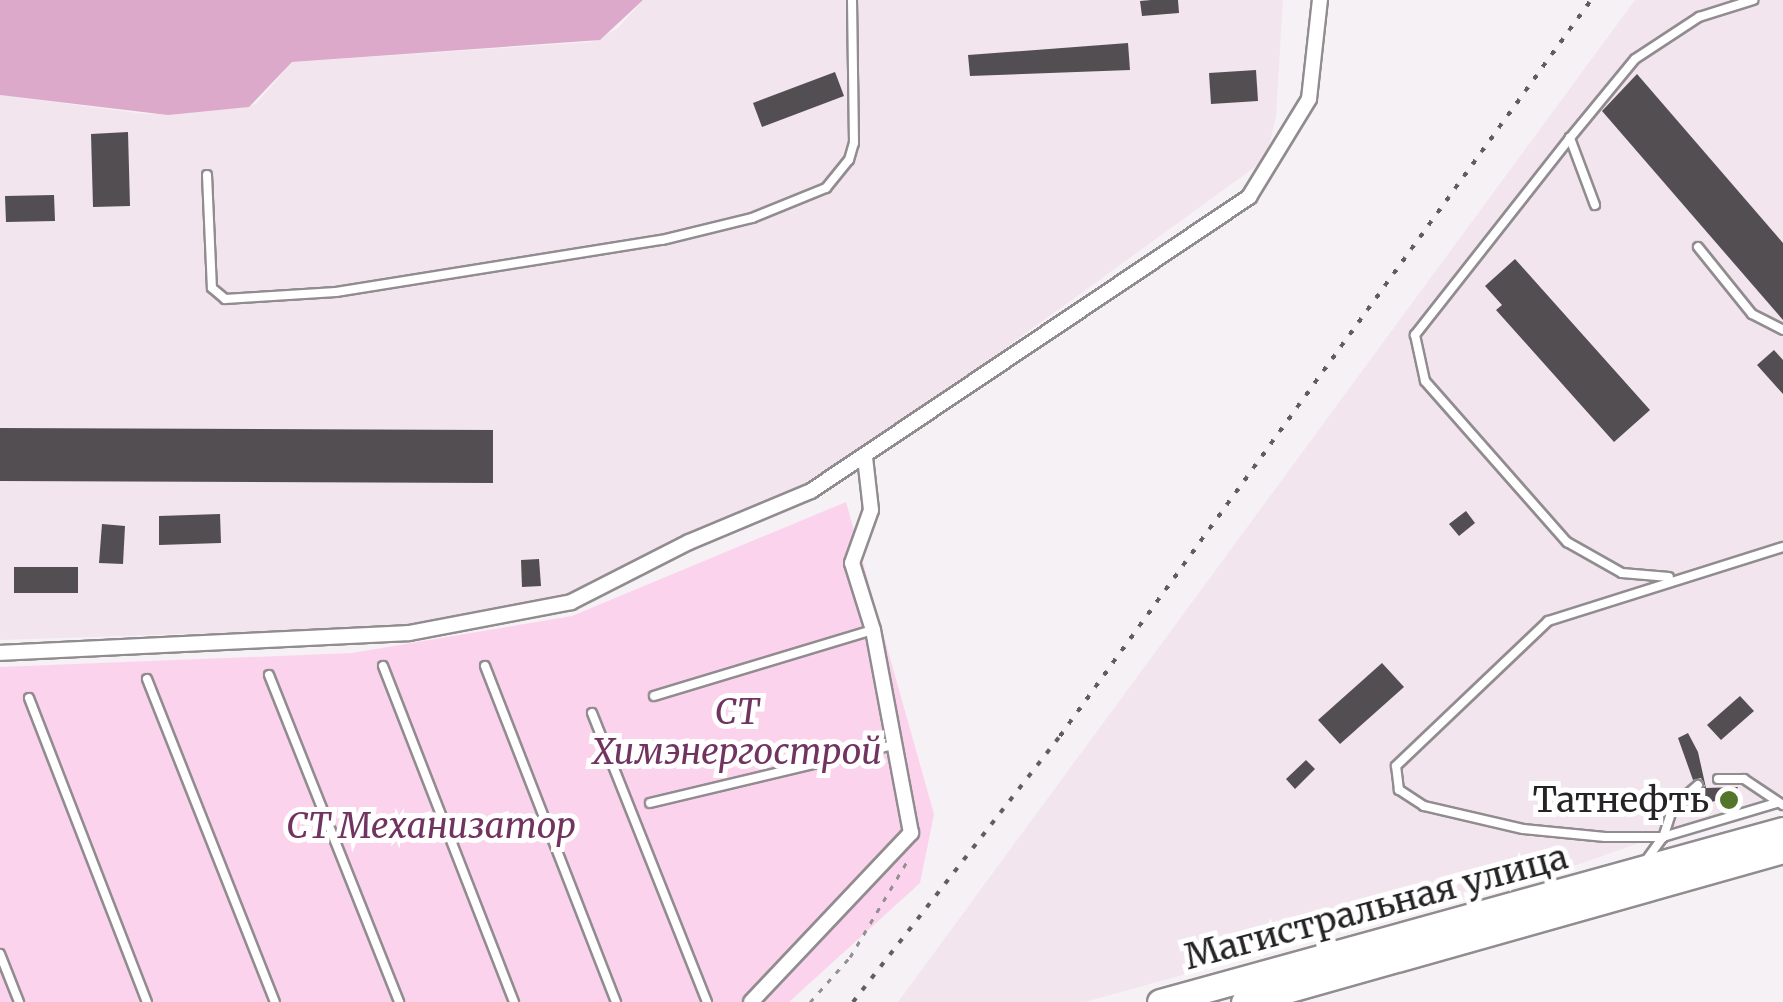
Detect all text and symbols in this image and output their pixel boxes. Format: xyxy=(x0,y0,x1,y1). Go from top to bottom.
park label: СТ Химэнергострой xyxy=(592,691,882,773)
place label: Татнефть xyxy=(1533,779,1709,821)
marker: Татнефть xyxy=(1718,789,1740,811)
park label: СТ Механизатор xyxy=(286,805,576,847)
street label: Магистральная улица xyxy=(1180,836,1572,978)

